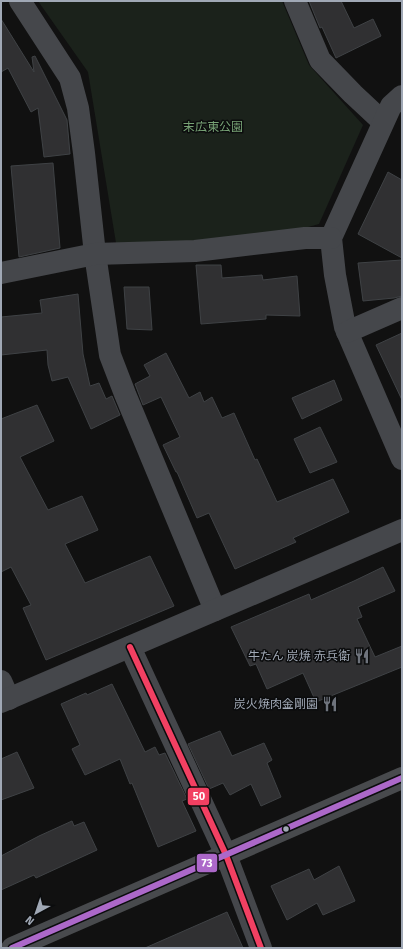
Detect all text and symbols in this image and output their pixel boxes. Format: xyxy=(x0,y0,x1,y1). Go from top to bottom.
park label: 末広東公園 xyxy=(183,120,243,134)
restaurant icon: 牛たん 炭焼 赤兵衛 xyxy=(353,647,371,665)
place label: 牛たん 炭焼 赤兵衛 xyxy=(248,649,350,663)
restaurant icon: 炭火焼肉金剛園 xyxy=(321,695,339,713)
place label: 炭火焼肉金剛園 xyxy=(234,697,318,711)
line badge: 50 xyxy=(187,787,210,806)
text: 50 xyxy=(193,790,206,803)
unlabelled marker xyxy=(281,824,291,834)
line badge: 73 xyxy=(196,853,218,873)
text: 73 xyxy=(202,857,213,870)
north arrow xyxy=(16,893,56,933)
text: N xyxy=(23,913,37,928)

